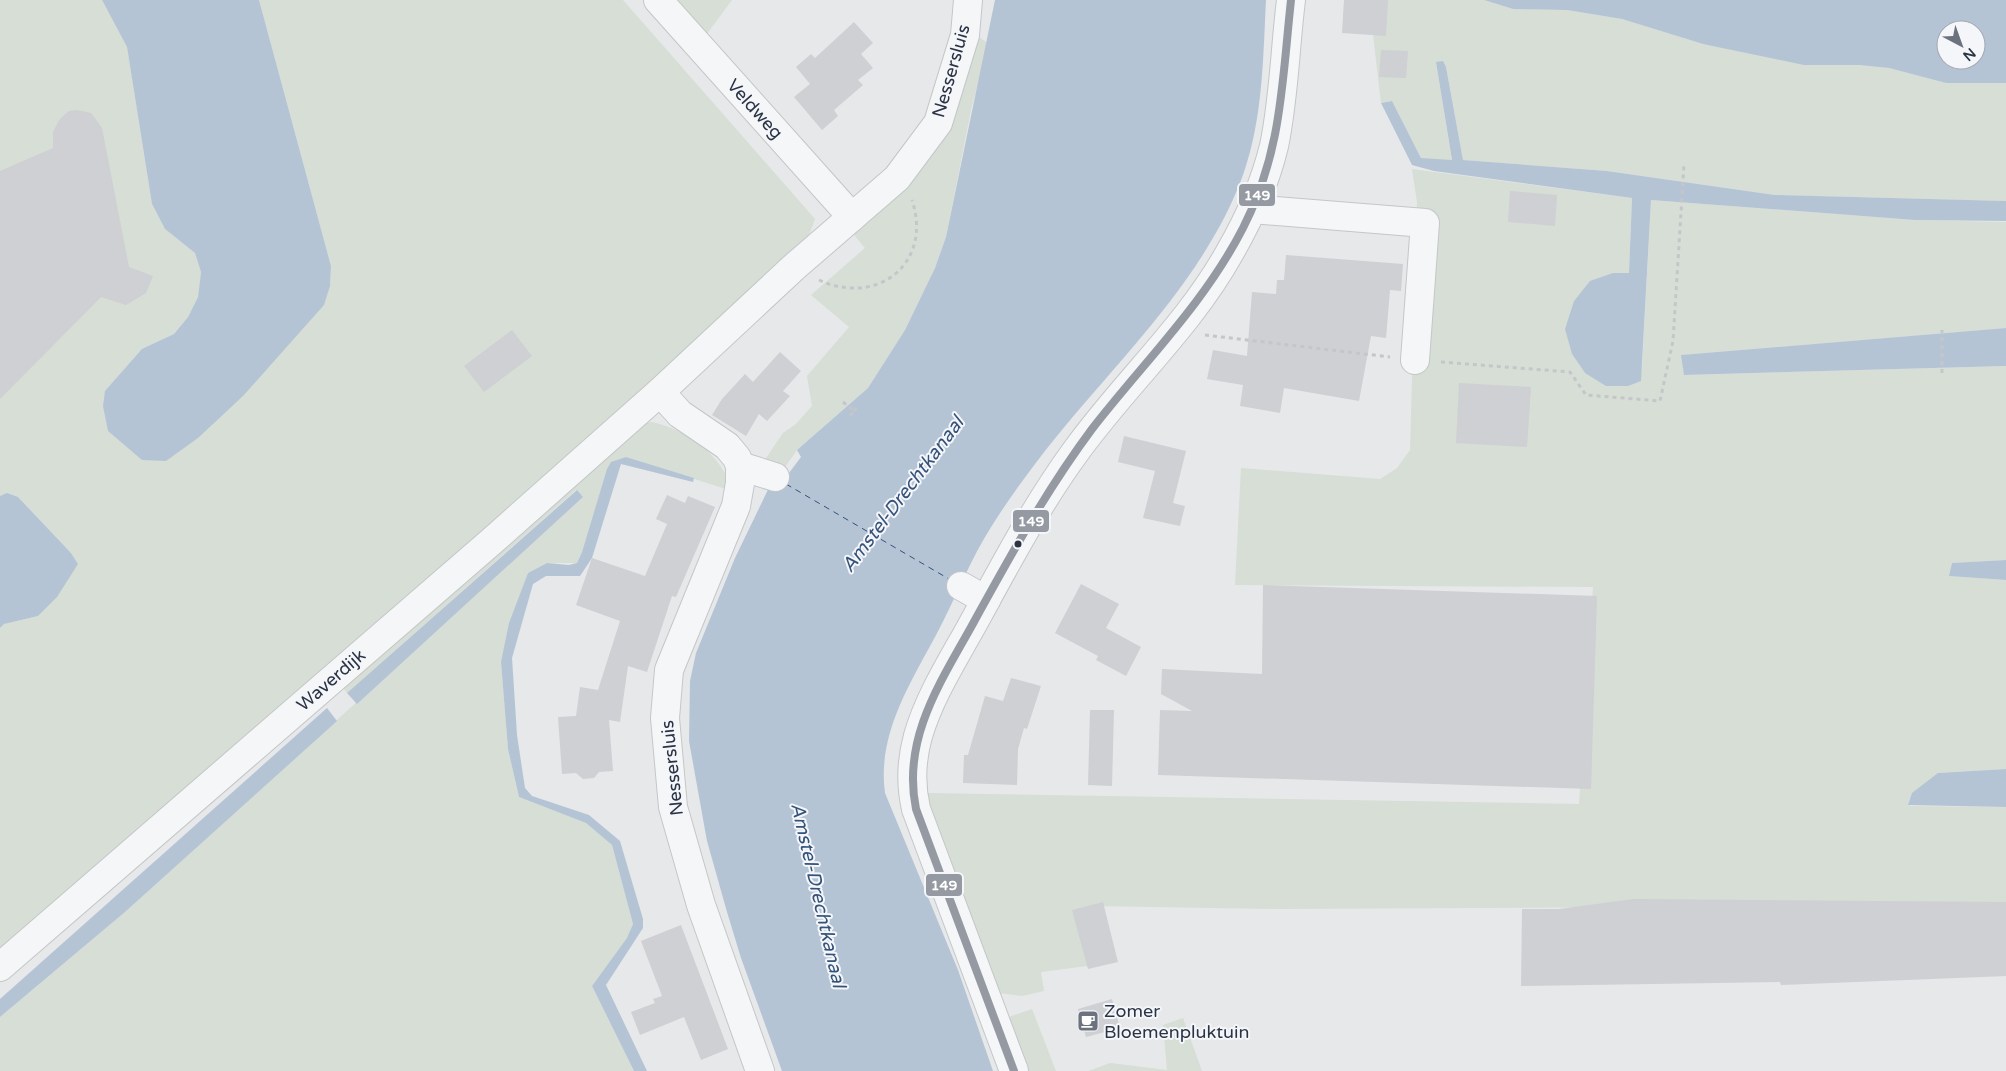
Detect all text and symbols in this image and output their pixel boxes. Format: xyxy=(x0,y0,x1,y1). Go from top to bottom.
north arrow xyxy=(1936,20,1986,70)
street label: Nessersluis xyxy=(927,22,975,120)
text: N xyxy=(1959,44,1979,65)
street label: Veldweg xyxy=(722,74,788,144)
line badge: 149 xyxy=(1238,183,1276,207)
text: 149 xyxy=(1244,187,1270,204)
water label: Amstel-Drechtkanaal xyxy=(837,411,970,577)
line badge: 149 xyxy=(1012,509,1050,533)
text: 149 xyxy=(1018,513,1044,530)
unlabelled marker xyxy=(1013,539,1023,549)
street label: Waverdijk xyxy=(292,644,370,716)
street label: Nessersluis xyxy=(656,719,688,817)
water label: Amstel-Drechtkanaal xyxy=(786,801,850,992)
line badge: 149 xyxy=(925,873,963,897)
text: 149 xyxy=(931,877,957,894)
place label: Zomer Bloemenpluktuin xyxy=(1104,1000,1250,1043)
cafe icon: Zomer Bloemenpluktuin xyxy=(1076,1009,1100,1033)

